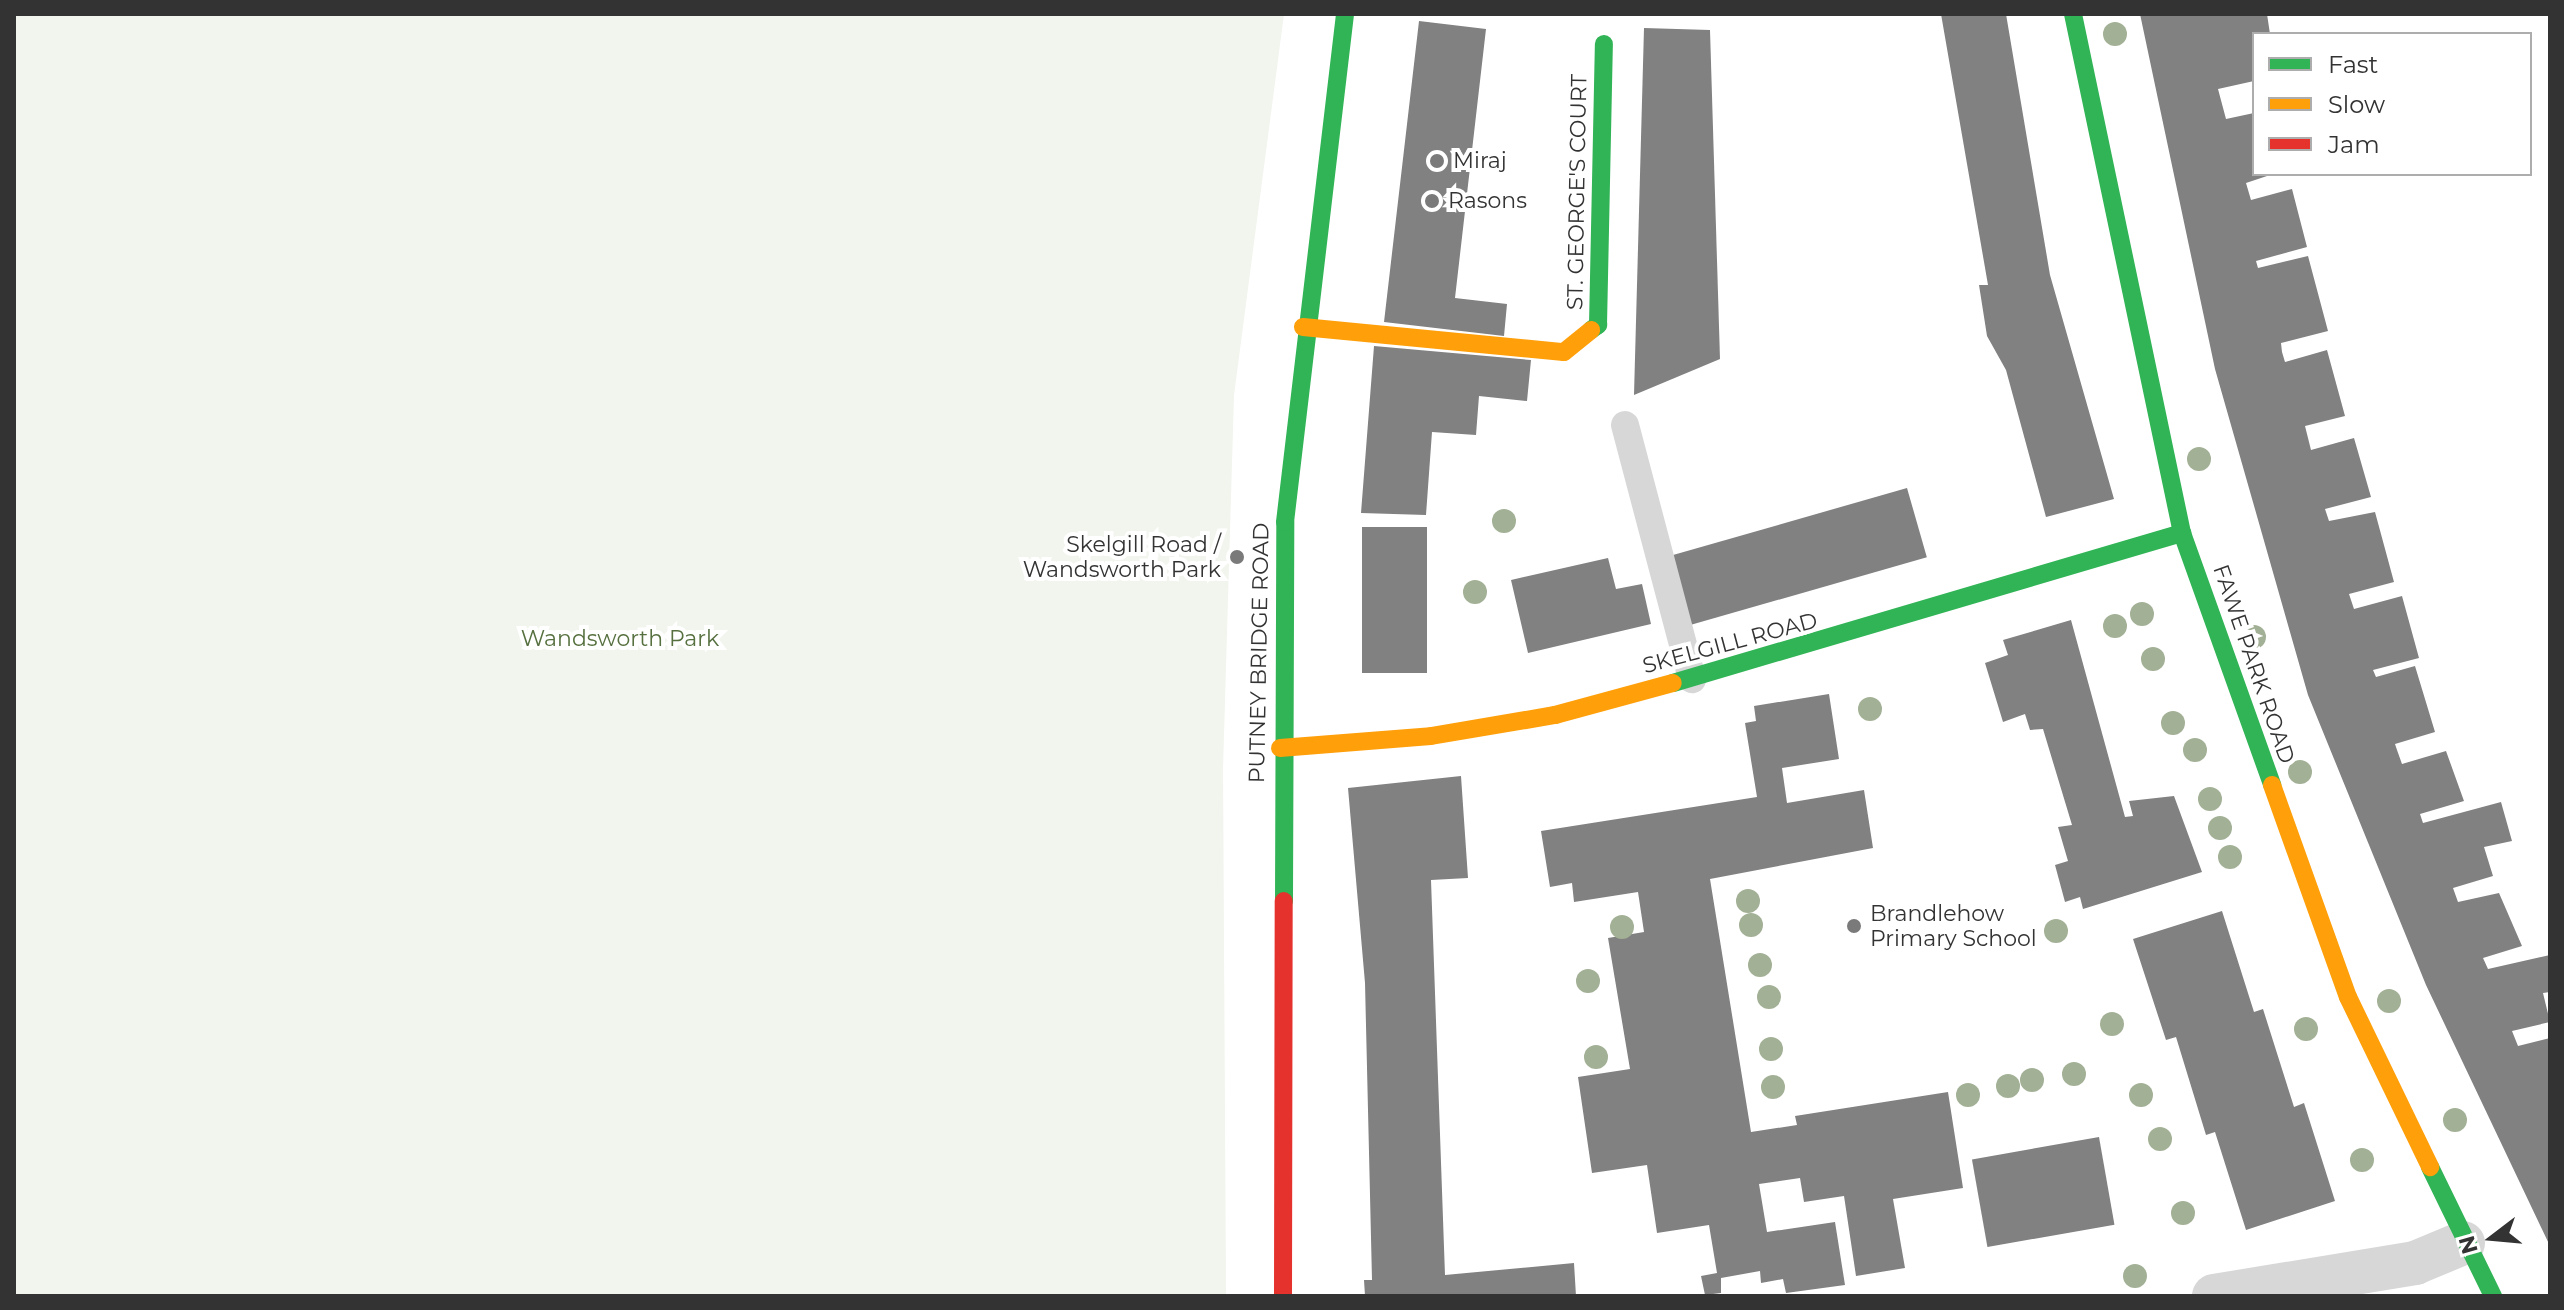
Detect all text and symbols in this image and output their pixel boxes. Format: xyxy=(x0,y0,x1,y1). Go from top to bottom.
legend xyxy=(2252,32,2532,176)
text: Fast xyxy=(2328,50,2378,79)
street label: ST. GEORGE'S COURT xyxy=(1562,74,1592,310)
text: Slow xyxy=(2328,90,2385,119)
text: Jam xyxy=(2328,130,2380,159)
place label: Miraj xyxy=(1453,148,1507,174)
marker: Miraj xyxy=(1428,152,1446,170)
place label: Rasons xyxy=(1448,188,1527,214)
marker: Rasons xyxy=(1423,192,1441,210)
street label: PUTNEY BRIDGE ROAD xyxy=(1244,523,1274,783)
place label: Skelgill Road / Wandsworth Park xyxy=(1023,531,1221,582)
marker: Skelgill Road / Wandsworth Park xyxy=(1228,548,1246,566)
street label: FAWE PARK ROAD xyxy=(2208,561,2300,767)
street label: SKELGILL ROAD xyxy=(1640,607,1820,679)
park label: Wandsworth Park xyxy=(521,626,719,652)
place label: Brandlehow Primary School xyxy=(1870,900,2037,952)
marker: Brandlehow Primary School xyxy=(1845,917,1863,935)
north arrow xyxy=(2452,1198,2532,1278)
text: N xyxy=(2453,1232,2484,1257)

